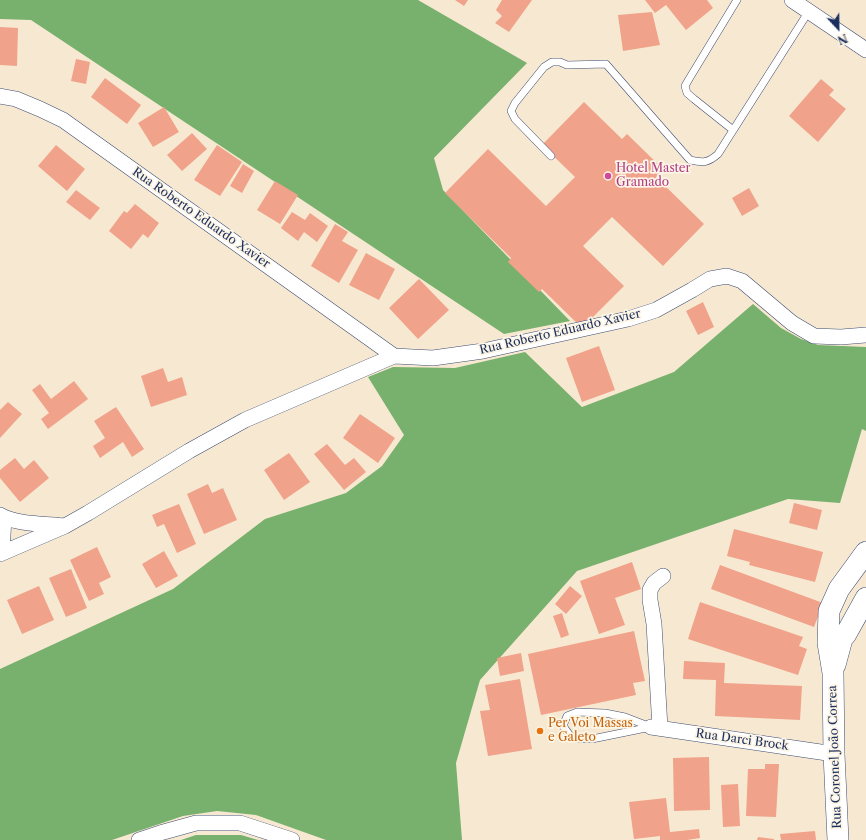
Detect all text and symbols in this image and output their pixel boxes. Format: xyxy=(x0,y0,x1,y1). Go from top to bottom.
north arrow xyxy=(818,8,858,48)
text: N xyxy=(835,31,850,47)
place label: Hotel Master Gramado xyxy=(616,162,691,190)
street label: Rua Roberto Eduardo Xavier xyxy=(129,165,273,271)
marker: Hotel Master Gramado xyxy=(603,171,613,181)
street label: Rua Roberto Eduardo Xavier xyxy=(478,306,642,358)
street label: Rua Coronel João Correa xyxy=(825,685,845,829)
place label: Per Voi Massas e Galeto xyxy=(548,717,633,745)
marker: Per Voi Massas e Galeto xyxy=(535,726,545,736)
street label: Rua Darci Brock xyxy=(695,726,789,754)

